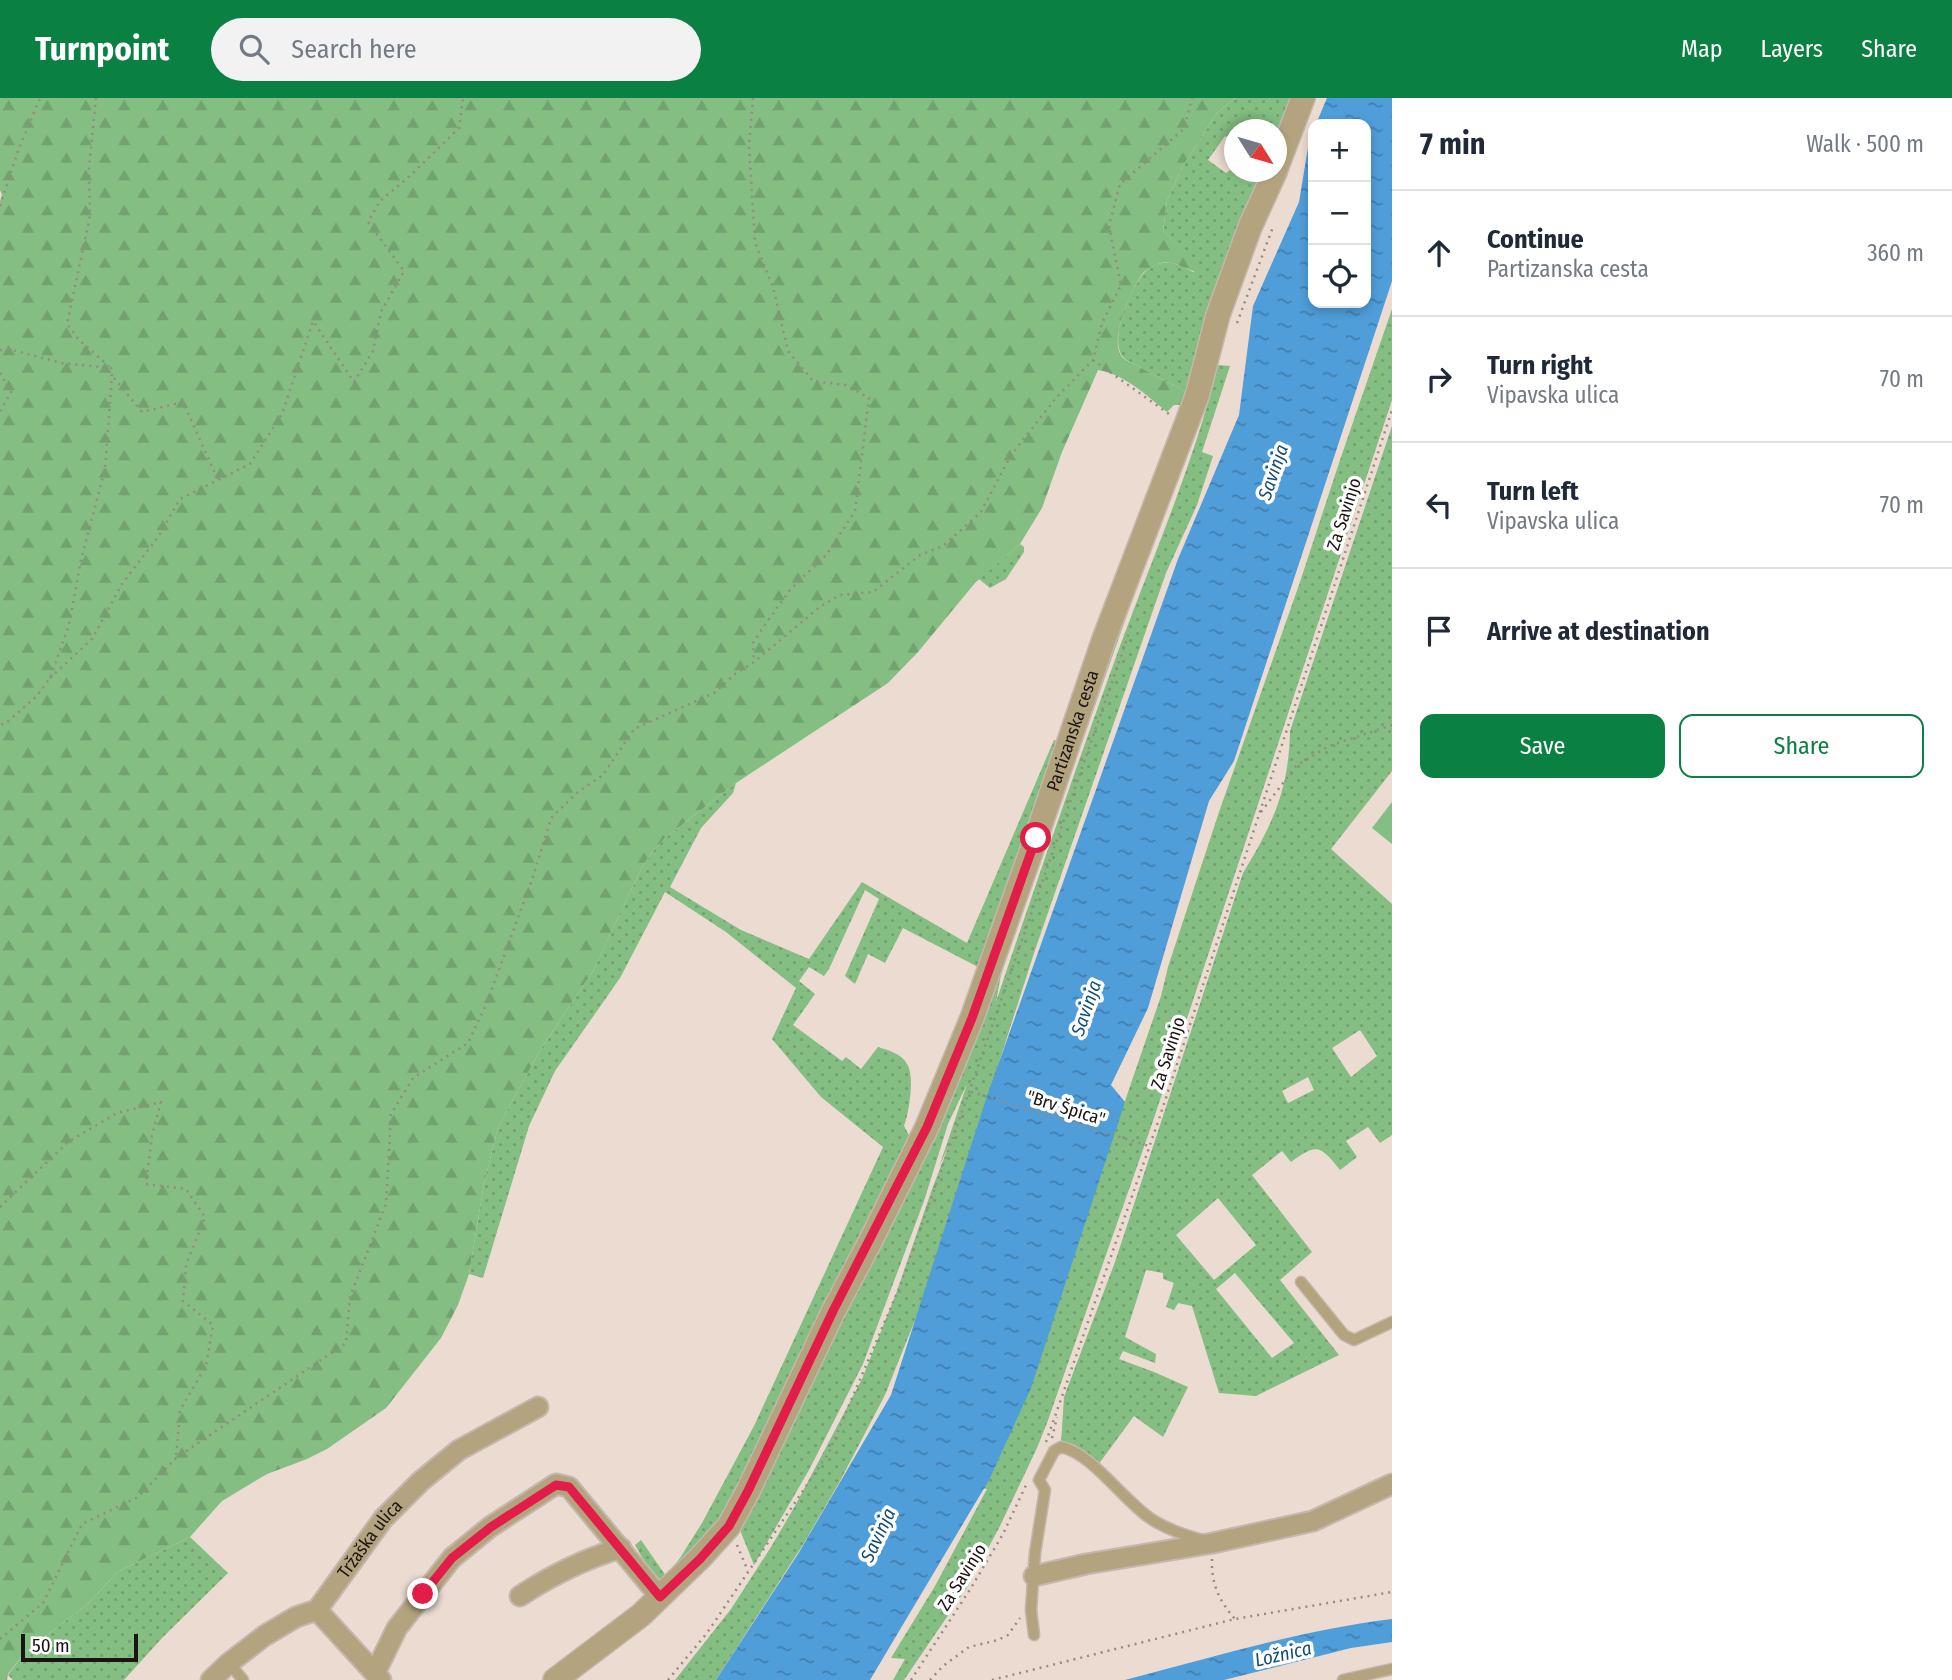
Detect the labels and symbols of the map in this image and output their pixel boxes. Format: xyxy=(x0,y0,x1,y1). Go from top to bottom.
north arrow xyxy=(1224,119,1287,182)
water label: Savinja xyxy=(1253,441,1293,504)
street label: Za Savinjo xyxy=(1322,475,1366,553)
street label: Partizanska cesta xyxy=(1042,667,1104,794)
route start xyxy=(1020,822,1051,853)
water label: Savinja xyxy=(1066,977,1106,1040)
street label: Za Savinjo xyxy=(1146,1014,1190,1092)
street label: "Brv Špica" xyxy=(1024,1086,1108,1130)
street label: Tržaška ulica xyxy=(333,1495,407,1583)
water label: Savinja xyxy=(855,1504,900,1567)
street label: Za Savinjo xyxy=(933,1539,991,1615)
route end xyxy=(407,1578,438,1609)
scale bar xyxy=(21,1631,138,1663)
water label: Ložnica xyxy=(1252,1636,1314,1672)

